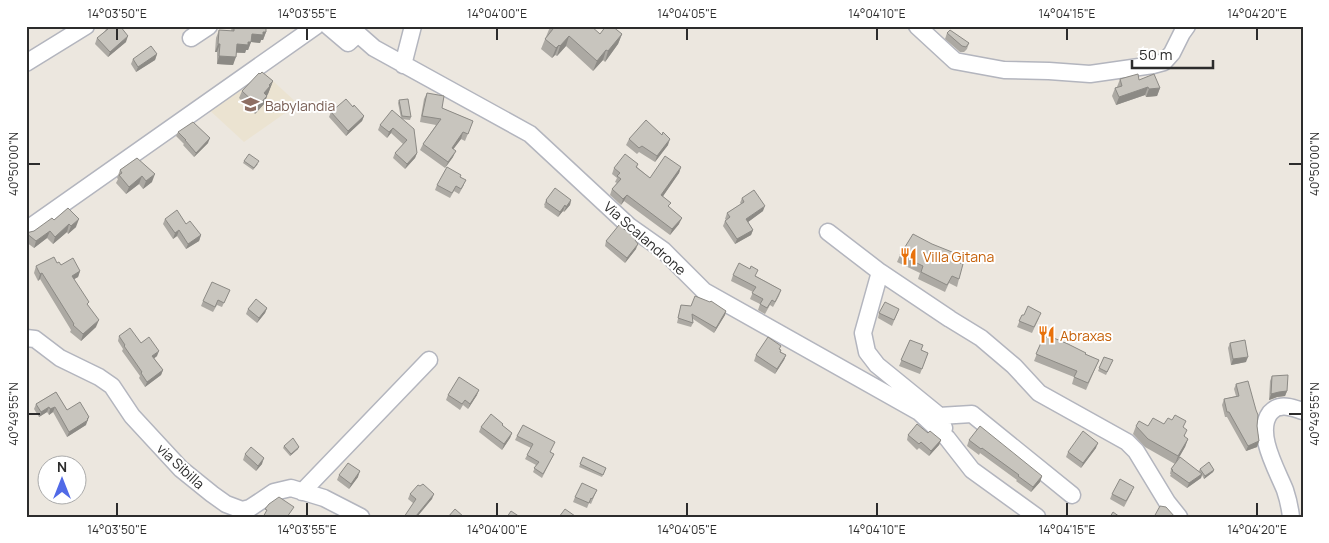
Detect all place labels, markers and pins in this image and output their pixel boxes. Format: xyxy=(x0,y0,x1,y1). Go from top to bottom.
school or university icon: Babylandia xyxy=(241,95,261,115)
place label: Babylandia xyxy=(265,96,335,115)
restaurant icon: Villa Gitana xyxy=(899,246,919,266)
place label: Villa Gitana xyxy=(923,247,994,266)
restaurant icon: Abraxas xyxy=(1036,325,1056,345)
place label: Abraxas xyxy=(1060,326,1112,345)

